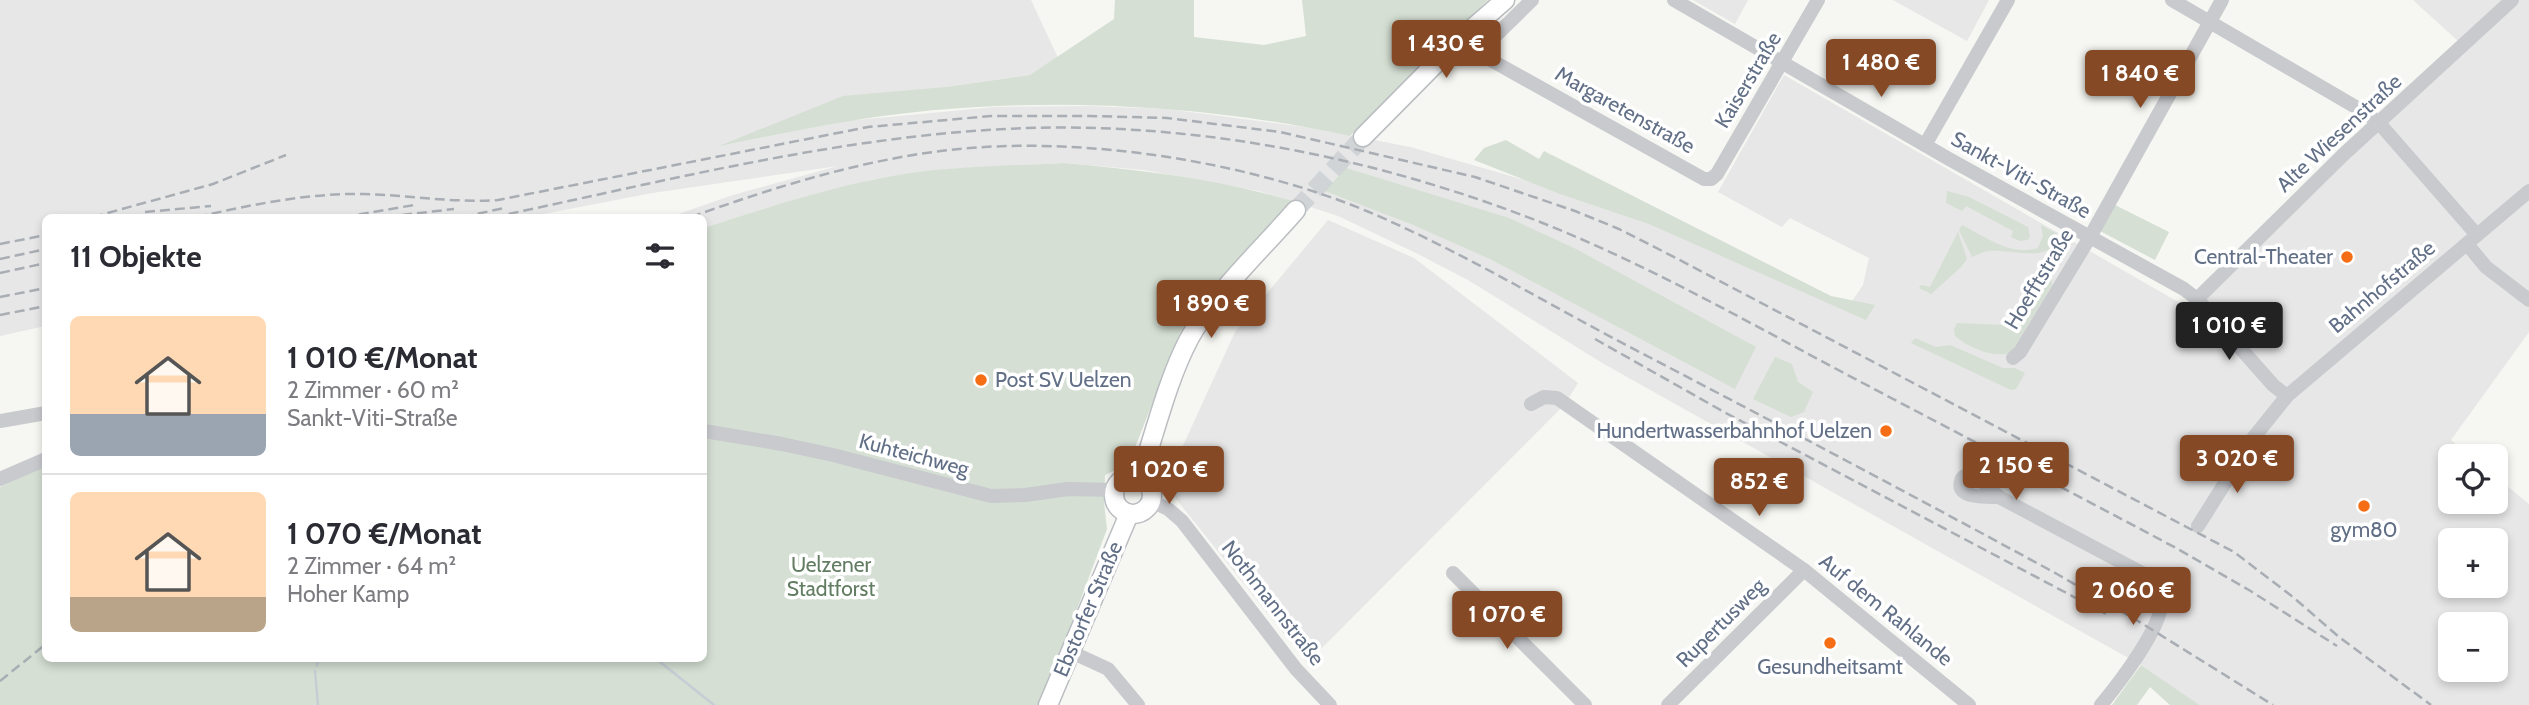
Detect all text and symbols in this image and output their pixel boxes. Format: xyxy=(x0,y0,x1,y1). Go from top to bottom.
pin: 1 430 € xyxy=(1381,20,1511,80)
street label: Kaiserstraße xyxy=(1709,27,1786,132)
text: 1 430 € xyxy=(1408,29,1484,57)
pin: 1 480 € xyxy=(1816,40,1946,99)
text: 1 480 € xyxy=(1842,48,1920,76)
pin: 1 840 € xyxy=(2075,50,2205,110)
text: 1 840 € xyxy=(2101,59,2179,87)
street label: Margaretenstraße xyxy=(1551,61,1700,158)
street label: Alte Wiesenstraße xyxy=(2271,68,2406,197)
street label: Sankt-Viti-Straße xyxy=(1947,126,2096,223)
street label: Hoefftstraße xyxy=(1999,224,2078,334)
street label: Bahnhofstraße xyxy=(2324,235,2440,338)
icon: filters xyxy=(641,237,679,275)
text: 11 Objekte xyxy=(70,238,202,275)
place label: Central-Theater xyxy=(2194,244,2333,269)
marker: Central-Theater xyxy=(2339,249,2355,265)
pin: 1 890 € xyxy=(1146,280,1276,340)
text: 1 890 € xyxy=(1173,289,1249,317)
pin: 1 010 € xyxy=(2164,302,2294,362)
text: 1 010 € xyxy=(2192,311,2266,339)
text: 1 010 €/Monat xyxy=(287,339,478,376)
icon: home xyxy=(126,344,210,428)
place label: Post SV Uelzen xyxy=(995,367,1131,392)
marker: Post SV Uelzen xyxy=(973,372,989,388)
text: 2 Zimmer · 60 m² xyxy=(287,376,459,404)
text: Sankt-Viti-Straße xyxy=(287,404,458,432)
place label: Hundertwasserbahnhof Uelzen xyxy=(1596,418,1872,443)
marker: Hundertwasserbahnhof Uelzen xyxy=(1878,423,1894,439)
street label: Kuhteichweg xyxy=(856,428,972,481)
pin: 3 020 € xyxy=(2172,435,2302,495)
pin: 2 150 € xyxy=(1951,442,2081,502)
text: 3 020 € xyxy=(2196,444,2278,472)
map controls xyxy=(2438,444,2508,682)
button: locate xyxy=(2438,444,2508,514)
pin: 1 020 € xyxy=(1104,447,1234,506)
text: 2 150 € xyxy=(1979,451,2053,479)
text: 1 020 € xyxy=(1130,455,1208,483)
pin: 852 € xyxy=(1710,458,1808,518)
text: 852 € xyxy=(1730,467,1788,495)
marker: gym80 xyxy=(2356,498,2372,514)
text: 1 070 €/Monat xyxy=(287,515,482,552)
place label: gym80 xyxy=(2331,517,2397,542)
icon: home xyxy=(126,520,210,604)
button: + xyxy=(2438,528,2508,598)
street label: Nothmannstraße xyxy=(1217,535,1330,670)
street label: Ebstorfer Straße xyxy=(1048,537,1127,680)
street label: Auf dem Rahlande xyxy=(1815,548,1958,671)
text: 2 Zimmer · 64 m² xyxy=(287,552,456,580)
park label: Uelzener Stadtforst xyxy=(787,552,875,601)
pin: 2 060 € xyxy=(2068,568,2198,627)
street label: Rupertusweg xyxy=(1671,573,1771,672)
text: 2 060 € xyxy=(2092,576,2174,604)
text: Hoher Kamp xyxy=(287,580,409,608)
pin: 1 070 € xyxy=(1442,592,1572,651)
text: 1 070 € xyxy=(1468,600,1546,628)
button: − xyxy=(2438,612,2508,682)
marker: Gesundheitsamt xyxy=(1822,635,1838,651)
place label: Gesundheitsamt xyxy=(1757,654,1903,679)

